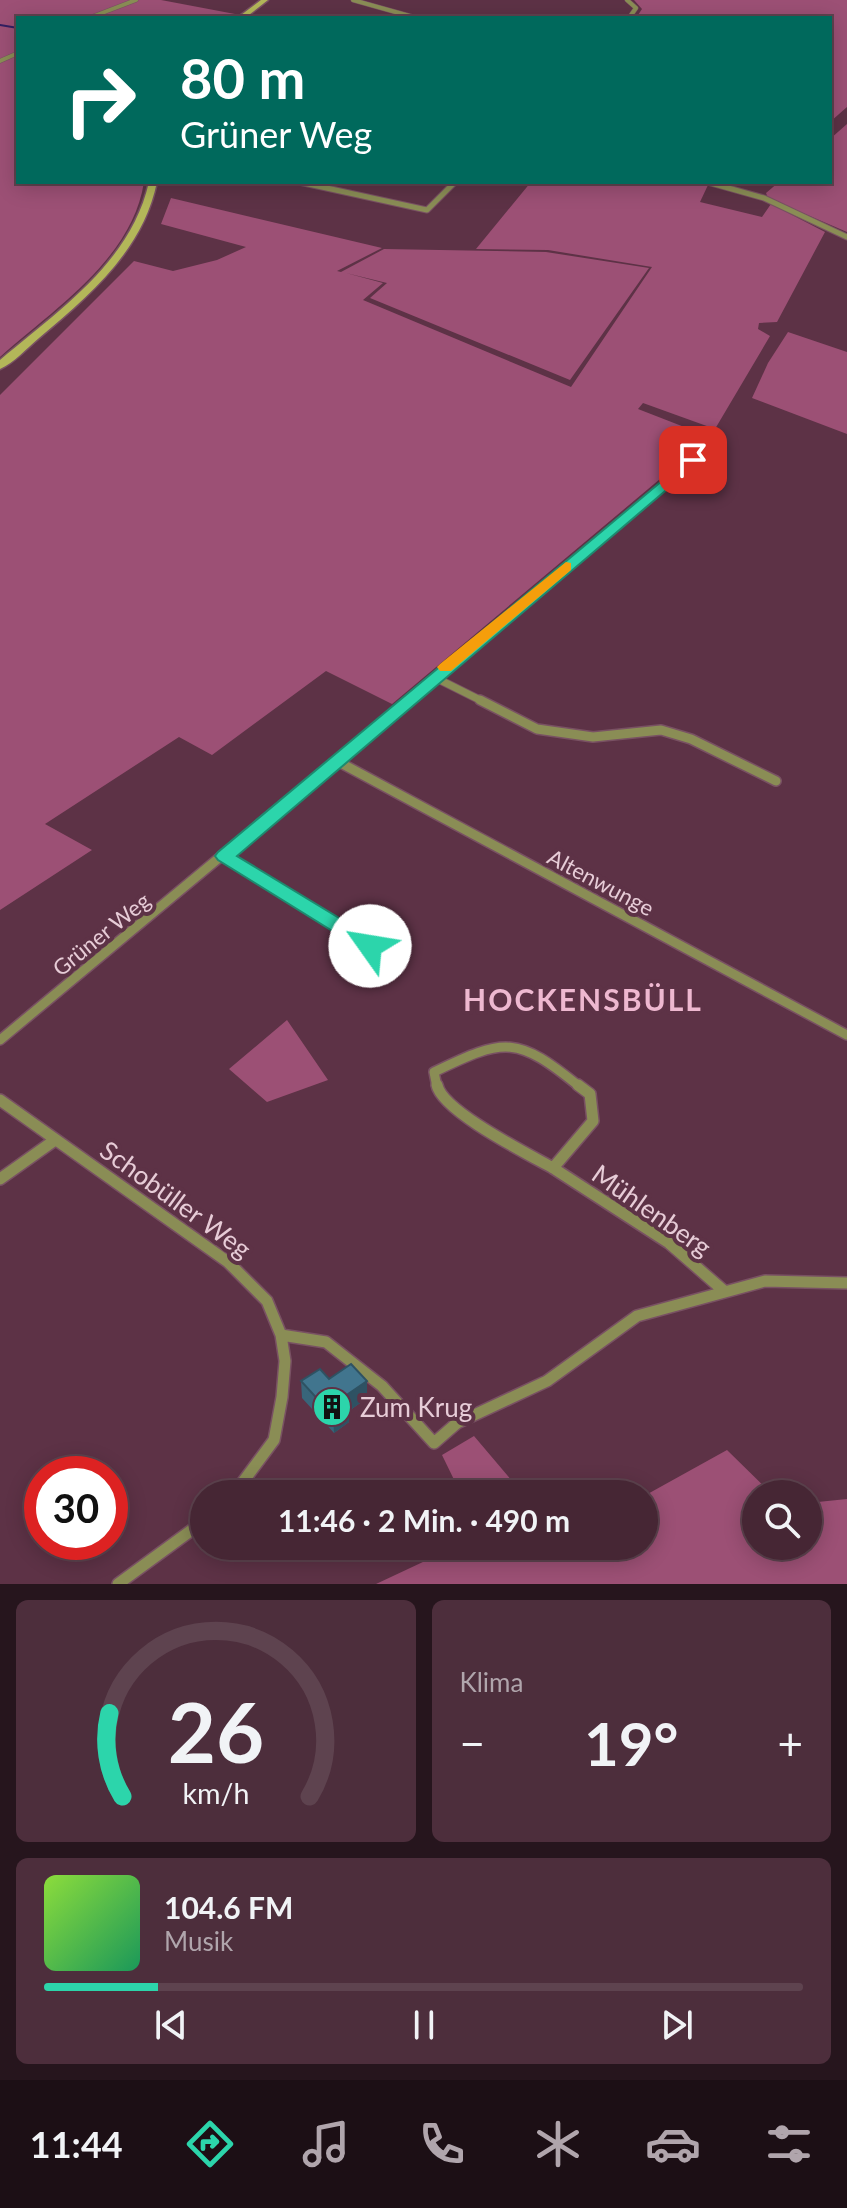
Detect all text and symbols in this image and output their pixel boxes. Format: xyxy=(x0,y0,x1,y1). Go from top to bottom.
text: 80 m xyxy=(180,44,305,111)
icon: right xyxy=(48,48,152,152)
text: Grüner Weg xyxy=(180,112,372,156)
pin xyxy=(659,426,727,494)
icon: arrive xyxy=(671,438,715,482)
street label: Altenwunge xyxy=(543,843,659,921)
street label: Grüner Weg xyxy=(47,887,155,981)
position arrow xyxy=(328,904,412,988)
district label: HOCKENSBÜLL xyxy=(463,981,703,1017)
street label: Schobüller Weg xyxy=(94,1134,258,1264)
street label: Mühlenberg xyxy=(586,1157,718,1263)
building icon: Zum Krug xyxy=(311,1386,353,1428)
place label: Zum Krug xyxy=(360,1391,472,1423)
speed limit sign: 30 xyxy=(24,1456,128,1560)
map controls xyxy=(742,1480,822,1560)
button: search xyxy=(742,1480,822,1560)
text: 11:46 · 2 Min. · 490 m xyxy=(278,1502,570,1538)
text: Klima xyxy=(460,1666,523,1698)
text: 26 xyxy=(168,1681,264,1781)
text: 19° xyxy=(584,1707,679,1779)
text: − xyxy=(460,1717,485,1769)
text: + xyxy=(777,1717,803,1769)
text: km/h xyxy=(182,1776,249,1810)
text: 104.6 FM xyxy=(164,1889,293,1925)
text: Musik xyxy=(164,1925,233,1957)
icon: previous xyxy=(149,2003,193,2047)
icon: pause xyxy=(402,2003,446,2047)
icon: next xyxy=(655,2003,699,2047)
icon: directions xyxy=(182,2116,238,2172)
icon: music xyxy=(298,2116,354,2172)
icon: phone xyxy=(414,2116,470,2172)
icon: climate xyxy=(530,2116,586,2172)
icon: car xyxy=(645,2116,701,2172)
icon: filters xyxy=(761,2116,817,2172)
text: 11:44 xyxy=(30,2122,123,2166)

